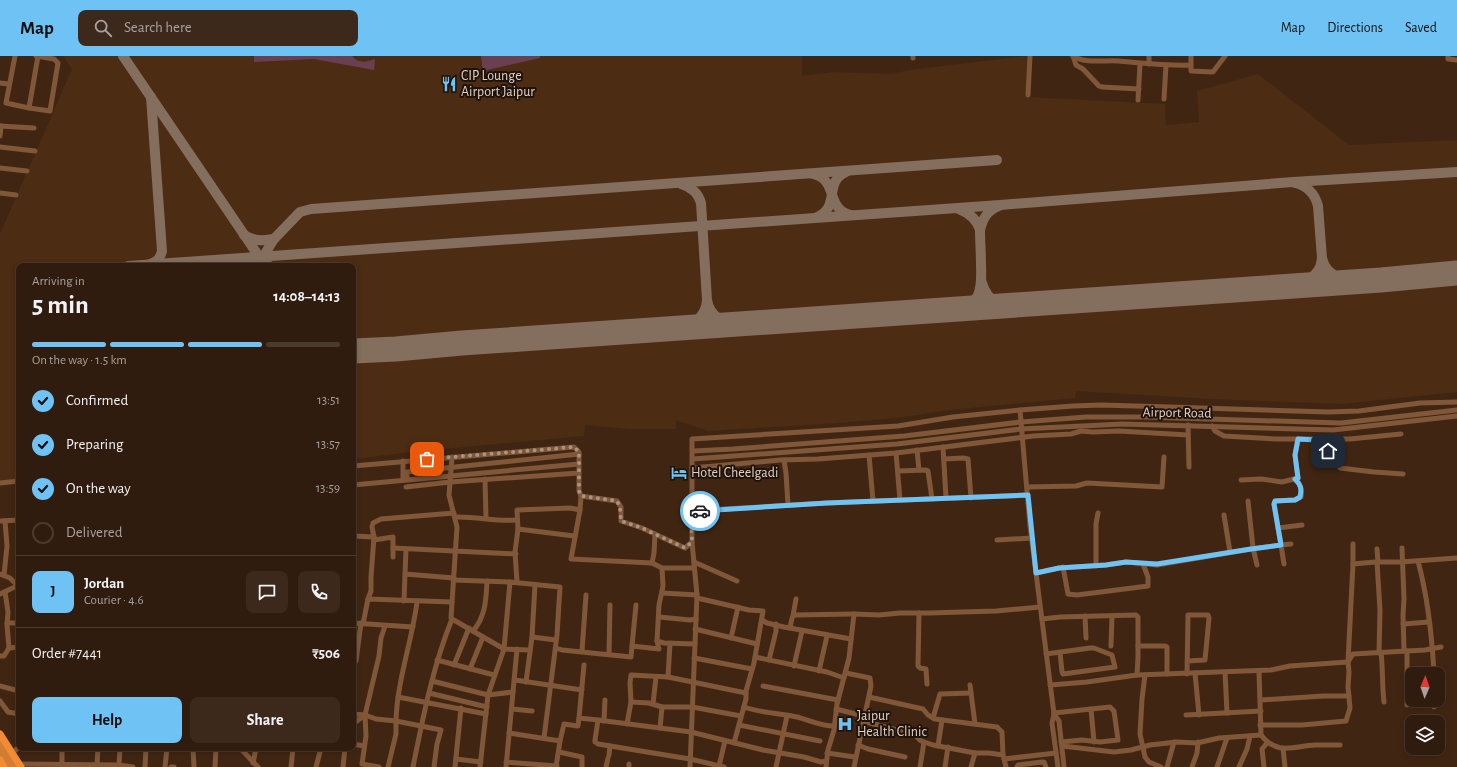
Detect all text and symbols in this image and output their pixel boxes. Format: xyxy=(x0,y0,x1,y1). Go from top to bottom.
search box xyxy=(78,10,358,46)
icon: search xyxy=(92,17,114,39)
text: Map xyxy=(20,19,54,38)
text: Search here xyxy=(124,20,192,35)
text: Map xyxy=(1281,21,1305,35)
text: Directions xyxy=(1327,21,1383,35)
text: Saved xyxy=(1405,21,1437,35)
place label: CIP Lounge Airport Jaipur xyxy=(461,69,535,99)
restaurant icon: CIP Lounge Airport Jaipur xyxy=(440,75,458,93)
text: Arriving in xyxy=(32,275,85,288)
text: 14:08–14:13 xyxy=(273,289,340,304)
text: 5 min xyxy=(32,292,89,318)
text: On the way · 1.5 km xyxy=(32,354,127,367)
icon: check xyxy=(32,390,54,412)
text: Confirmed xyxy=(66,393,128,408)
text: 13:51 xyxy=(317,394,340,407)
street label: Airport Road xyxy=(1142,405,1212,421)
icon: check xyxy=(32,434,54,456)
pin xyxy=(1311,434,1345,468)
text: Preparing xyxy=(66,437,123,452)
text: 13:57 xyxy=(316,438,340,451)
icon: home xyxy=(1317,440,1339,462)
pin xyxy=(410,442,444,476)
icon: bag xyxy=(416,448,438,470)
hotel icon: Hotel Cheelgadi xyxy=(670,464,688,482)
place label: Hotel Cheelgadi xyxy=(691,466,778,480)
icon: check xyxy=(32,478,54,500)
text: On the way xyxy=(66,481,131,496)
text: 13:59 xyxy=(316,482,340,495)
courier xyxy=(680,491,720,531)
icon: car xyxy=(689,500,711,522)
text: Delivered xyxy=(66,525,123,540)
button: chat xyxy=(246,571,288,613)
button: phone xyxy=(298,571,340,613)
text: Jordan xyxy=(84,576,124,591)
text: J xyxy=(50,584,56,599)
text: Courier · 4.6 xyxy=(84,594,144,607)
text: Order #7441 xyxy=(32,646,102,661)
text: ₹506 xyxy=(312,646,340,661)
north arrow xyxy=(1405,667,1445,707)
map controls xyxy=(1405,667,1445,755)
button: Help xyxy=(32,697,182,743)
button: Share xyxy=(190,697,340,743)
place label: Jaipur Health Clinic xyxy=(857,709,927,739)
hospital icon: Jaipur Health Clinic xyxy=(836,715,854,733)
button: layers xyxy=(1405,715,1445,755)

